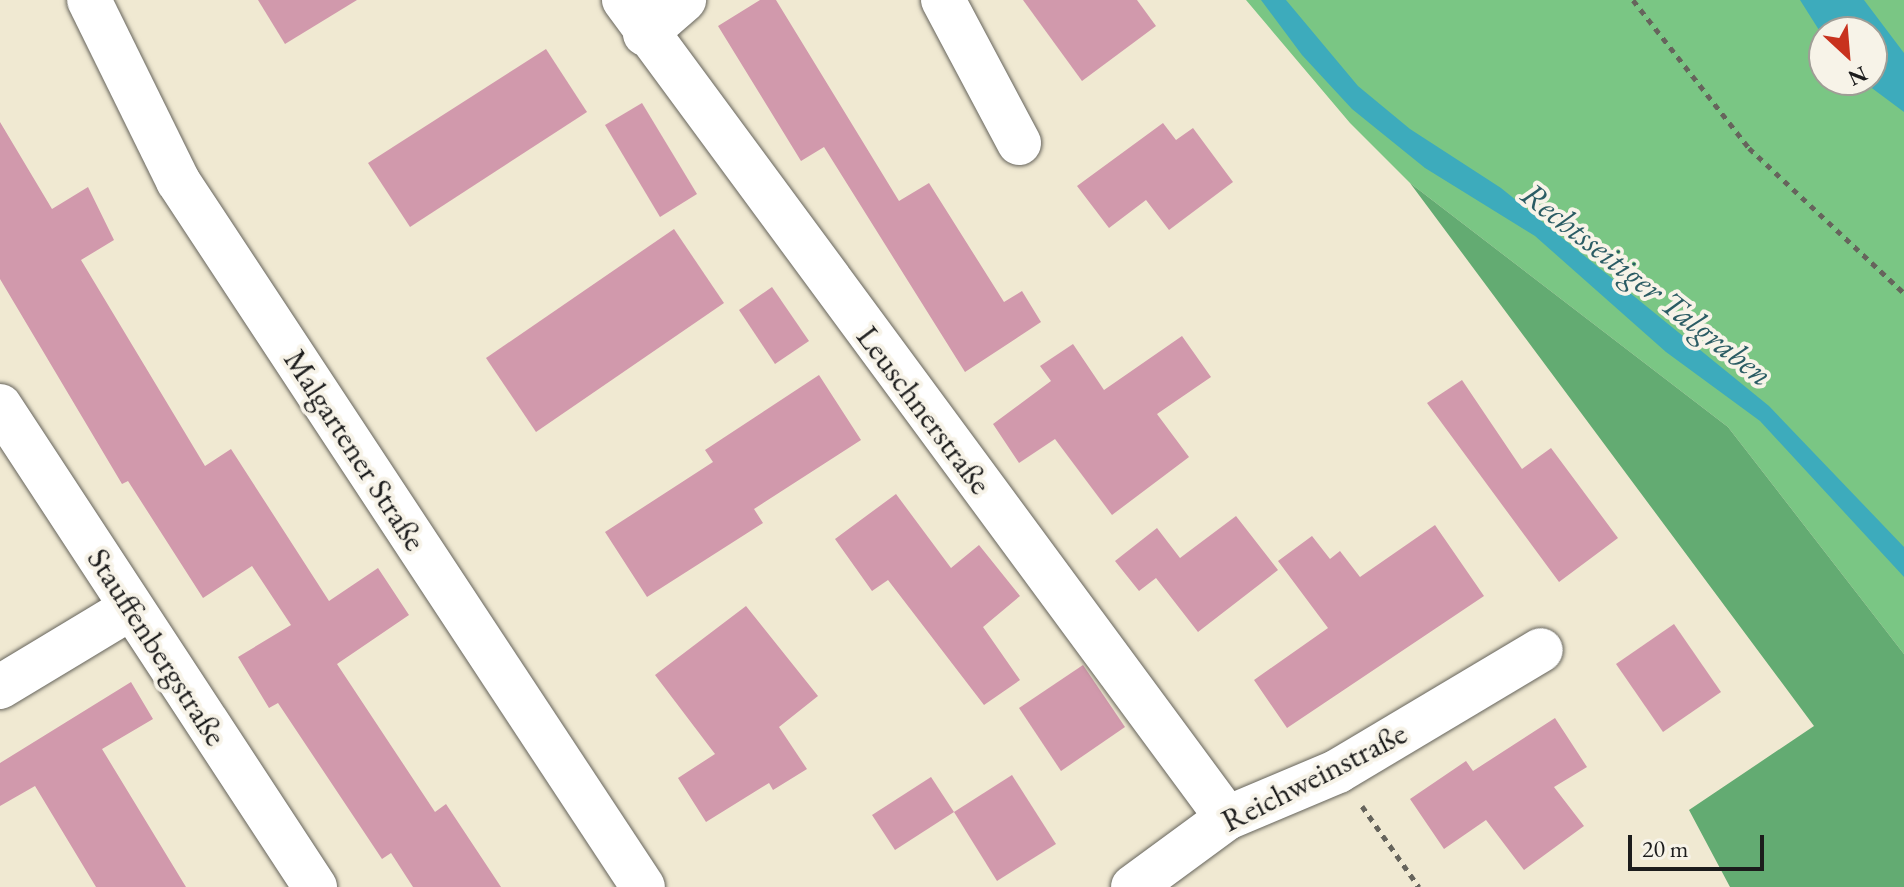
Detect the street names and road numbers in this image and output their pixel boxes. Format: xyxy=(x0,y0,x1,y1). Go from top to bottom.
street label: Leuschnerstraße xyxy=(848,318,1000,502)
street label: Malgartener Straße xyxy=(276,342,434,558)
street label: Stauffenbergstraße xyxy=(79,541,235,753)
street label: Reichweinstraße xyxy=(1215,714,1413,840)

